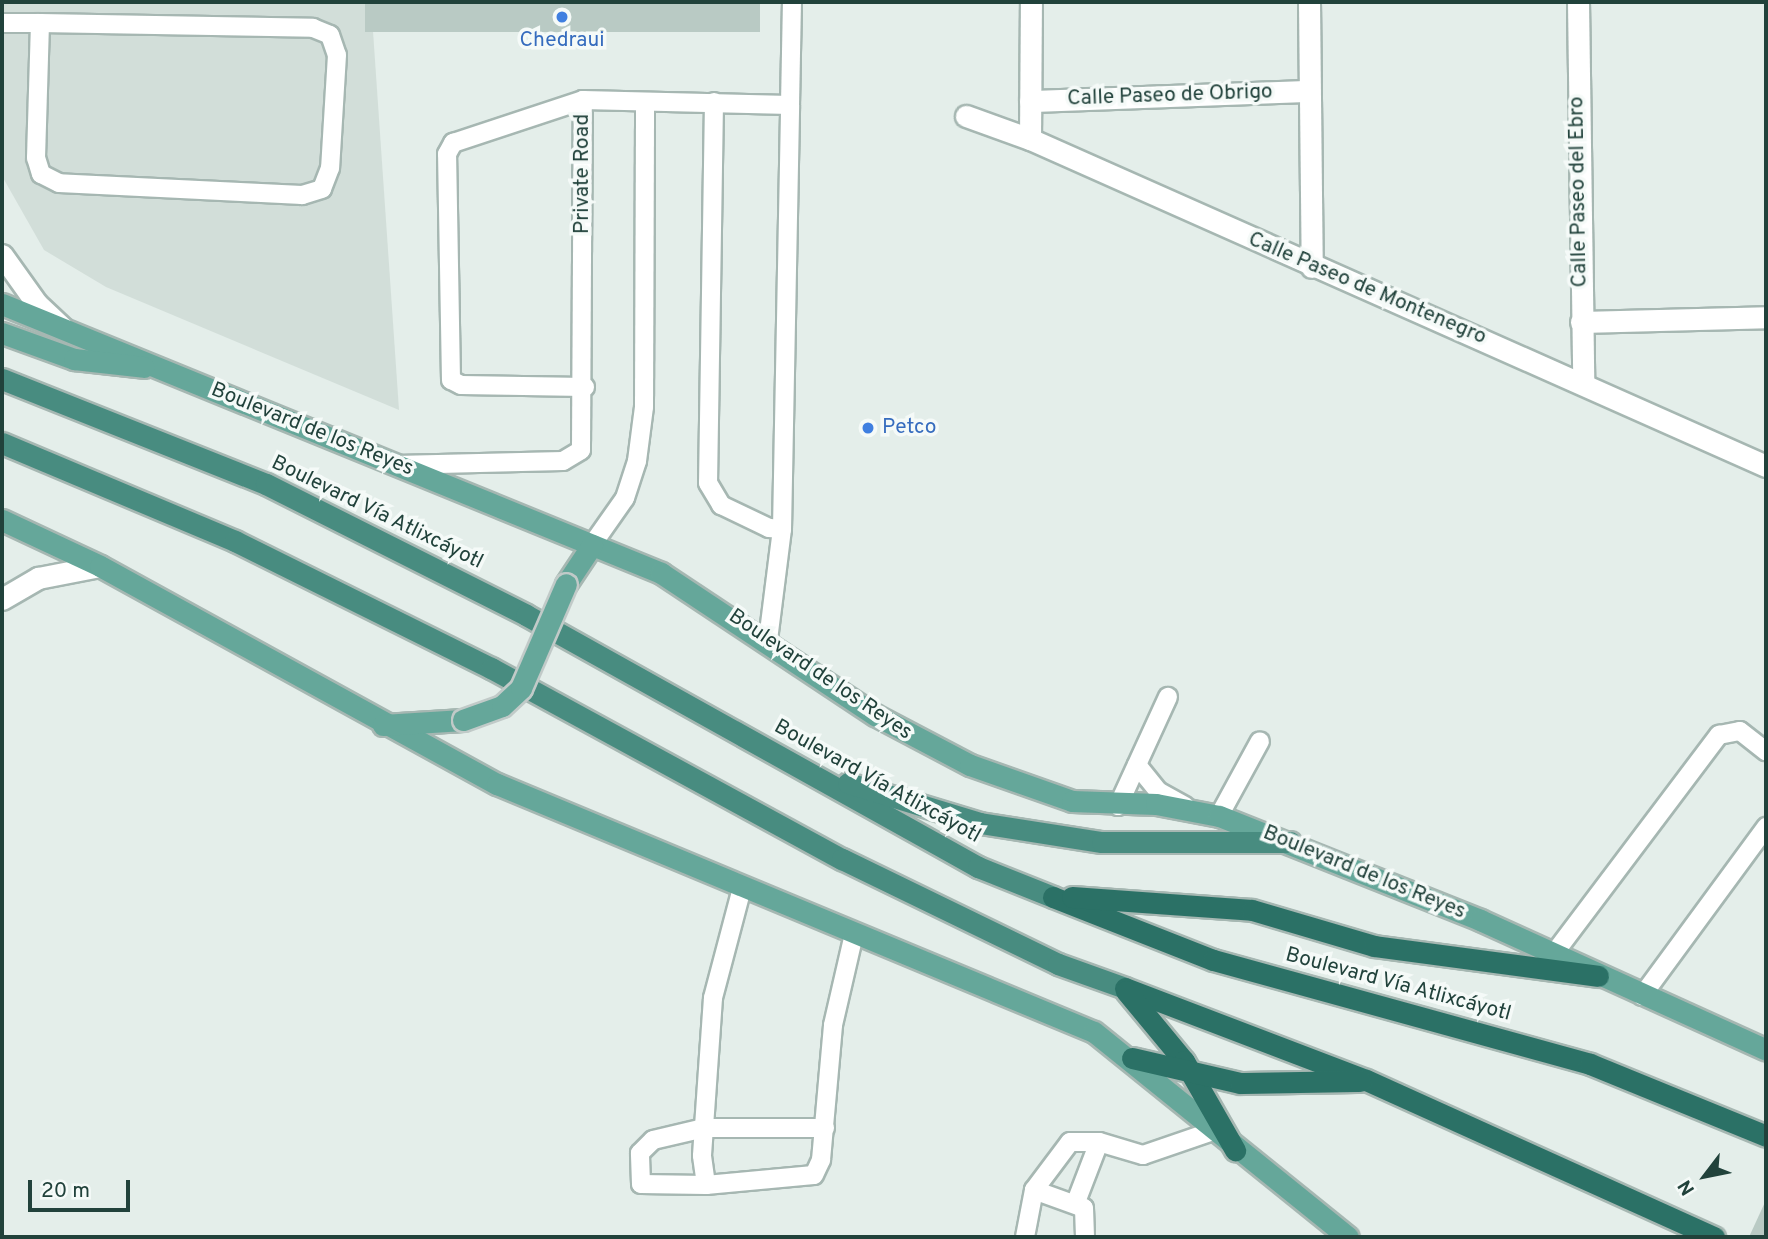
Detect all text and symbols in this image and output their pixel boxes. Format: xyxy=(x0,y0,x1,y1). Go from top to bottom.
marker: Chedraui xyxy=(554,9,570,25)
place label: Chedraui xyxy=(519,28,605,54)
street label: Calle Paseo de Obrigo xyxy=(1067,80,1273,112)
street label: Calle Paseo del Ebro xyxy=(1565,96,1593,288)
street label: Private Road xyxy=(570,114,596,234)
street label: Calle Paseo de Montenegro xyxy=(1244,227,1490,351)
street label: Boulevard de los Reyes xyxy=(207,378,417,482)
place label: Petco xyxy=(882,415,936,441)
marker: Petco xyxy=(860,420,876,436)
street label: Boulevard Vía Atlixcáyotl xyxy=(266,450,488,576)
street label: Boulevard de los Reyes xyxy=(723,604,917,746)
street label: Boulevard Vía Atlixcáyotl xyxy=(768,714,986,850)
street label: Boulevard de los Reyes xyxy=(1259,821,1469,925)
street label: Boulevard Vía Atlixcáyotl xyxy=(1282,943,1514,1027)
north arrow xyxy=(1670,1141,1740,1211)
scale bar xyxy=(32,1166,133,1210)
text: N xyxy=(1673,1175,1701,1199)
text: 20 m xyxy=(41,1178,90,1205)

